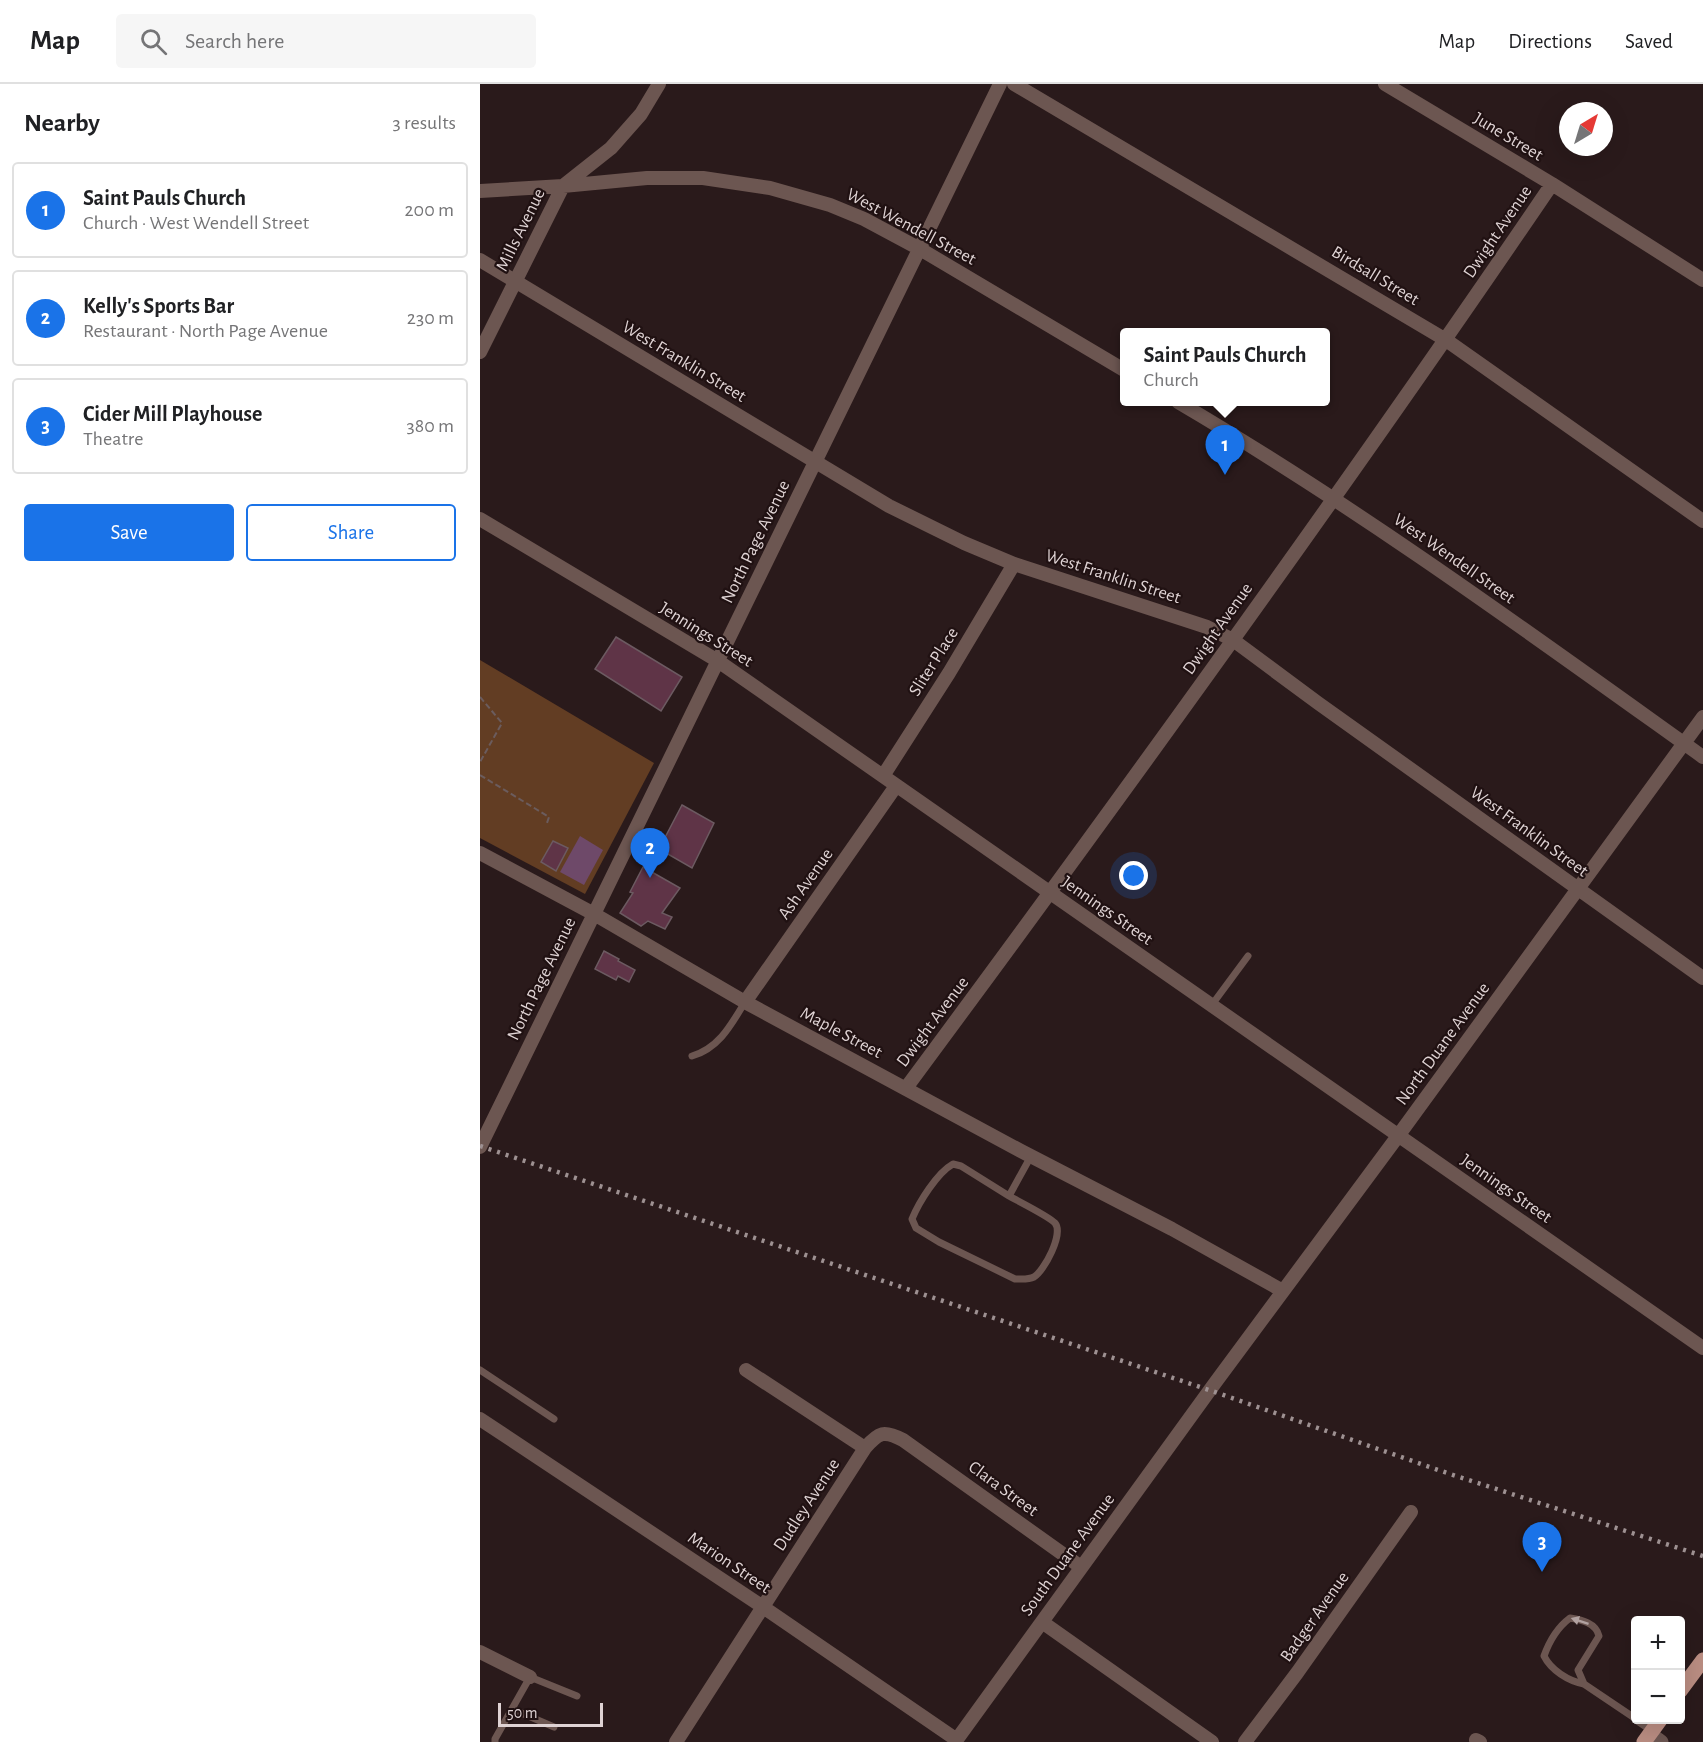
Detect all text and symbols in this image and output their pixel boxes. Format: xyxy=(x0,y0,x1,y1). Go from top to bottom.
search box xyxy=(116,14,536,68)
icon: search xyxy=(137,25,170,58)
text: Map xyxy=(30,27,80,55)
text: Search here xyxy=(185,30,284,52)
text: Map xyxy=(1439,31,1475,52)
text: Directions xyxy=(1508,31,1592,52)
text: Saved xyxy=(1625,31,1673,52)
north arrow xyxy=(1559,102,1613,156)
street label: June Street xyxy=(1470,109,1546,165)
text: Nearby xyxy=(24,110,100,136)
text: 3 results xyxy=(392,113,456,133)
street label: Dwight Avenue xyxy=(1460,182,1536,282)
street label: West Wendell Street xyxy=(843,185,979,269)
street label: Mills Avenue xyxy=(493,186,549,274)
text: Saint Pauls Church xyxy=(83,187,246,209)
text: 1 xyxy=(42,200,49,220)
text: 200 m xyxy=(404,200,454,220)
text: Church · West Wendell Street xyxy=(83,213,309,233)
street label: Birdsall Street xyxy=(1328,243,1422,309)
text: Kelly's Sports Bar xyxy=(83,295,234,317)
text: 2 xyxy=(41,308,50,328)
text: 230 m xyxy=(407,308,454,328)
street label: West Franklin Street xyxy=(619,318,749,406)
text: Restaurant · North Page Avenue xyxy=(83,321,328,341)
popup xyxy=(1120,328,1330,406)
text: Saint Pauls Church xyxy=(1144,344,1306,366)
text: Church xyxy=(1144,370,1199,390)
text: Cider Mill Playhouse xyxy=(83,403,262,425)
text: 3 xyxy=(41,416,50,436)
text: 380 m xyxy=(406,416,454,436)
pin: 1 xyxy=(1206,426,1244,475)
text: Theatre xyxy=(83,429,144,449)
street label: North Page Avenue xyxy=(718,478,794,606)
button: Save xyxy=(24,504,234,561)
button: Share xyxy=(246,504,456,561)
street label: West Wendell Street xyxy=(1390,510,1518,608)
street label: West Franklin Street xyxy=(1043,547,1183,607)
street label: Dwight Avenue xyxy=(1180,580,1256,678)
street label: Jennings Street xyxy=(656,599,756,671)
street label: Sliter Place xyxy=(906,625,962,699)
street label: West Franklin Street xyxy=(1467,783,1591,881)
pin: 2 xyxy=(630,828,670,878)
street label: Ash Avenue xyxy=(775,845,837,923)
your location xyxy=(1119,861,1148,890)
street label: Jennings Street xyxy=(1058,873,1156,949)
street label: North Page Avenue xyxy=(504,915,580,1043)
street label: Dwight Avenue xyxy=(893,974,973,1070)
street label: North Duane Avenue xyxy=(1393,979,1493,1109)
street label: Maple Street xyxy=(797,1004,885,1062)
street label: Jennings Street xyxy=(1457,1151,1555,1227)
street label: Dudley Avenue xyxy=(771,1456,843,1554)
street label: Clara Street xyxy=(965,1458,1041,1520)
street label: South Duane Avenue xyxy=(1018,1491,1118,1619)
pin: 3 xyxy=(1522,1522,1562,1572)
street label: Marion Street xyxy=(684,1529,774,1597)
street label: Badger Avenue xyxy=(1277,1569,1353,1665)
one-way arrow xyxy=(1571,1616,1589,1626)
map controls xyxy=(1631,1616,1685,1724)
button: + xyxy=(1631,1616,1685,1670)
button: − xyxy=(1631,1670,1685,1724)
scale bar xyxy=(498,1700,603,1728)
text: 50 m xyxy=(507,1705,538,1721)

